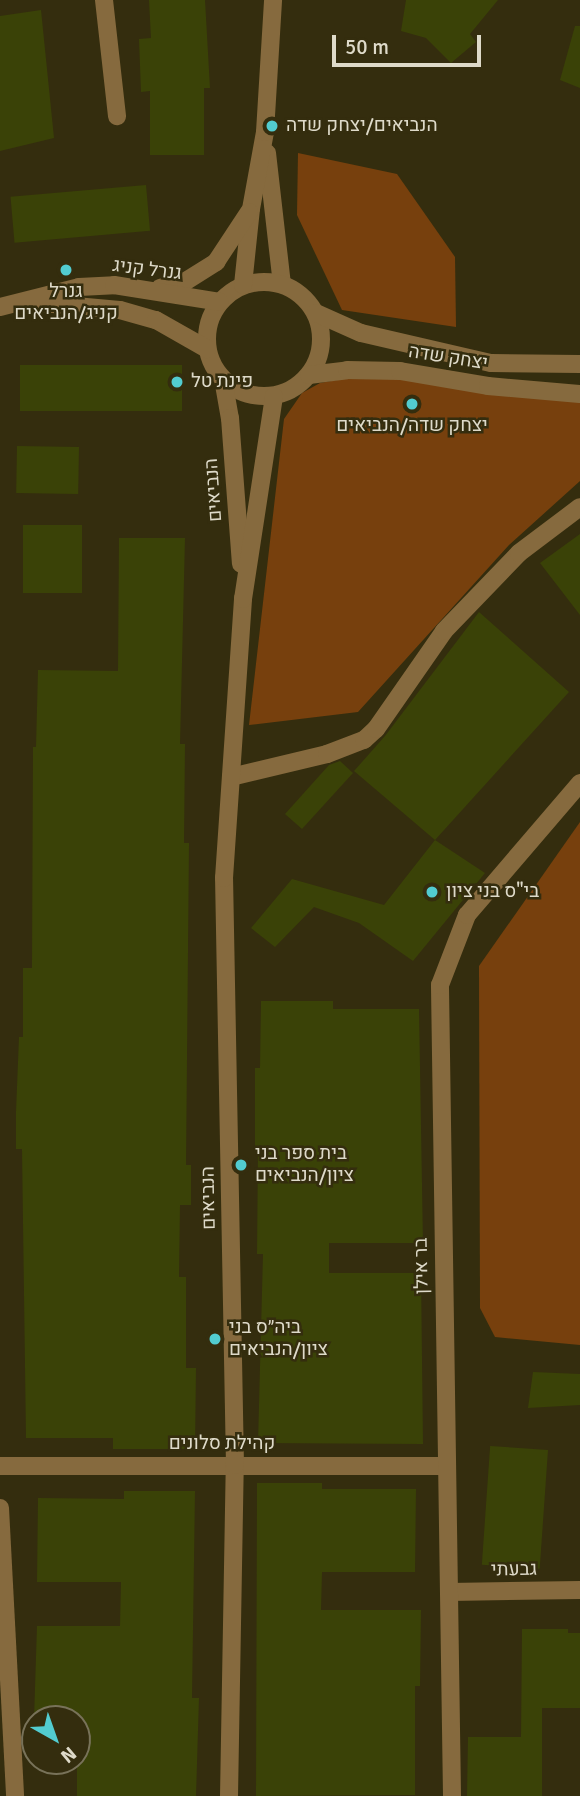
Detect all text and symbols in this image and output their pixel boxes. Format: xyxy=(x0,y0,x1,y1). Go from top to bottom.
scale bar xyxy=(335,21,484,65)
text: 50 m xyxy=(345,34,389,60)
place label: הנביאים/יצחק שדה xyxy=(286,115,438,137)
marker: הנביאים/יצחק שדה xyxy=(264,118,280,134)
street label: גנרל קניג xyxy=(111,254,183,286)
marker: גנרל קניג/הנביאים xyxy=(58,262,74,278)
place label: גנרל קניג/הנביאים xyxy=(14,281,118,325)
street label: יצחק שדה xyxy=(407,340,489,376)
place label: פינת טל xyxy=(191,371,253,393)
marker: פינת טל xyxy=(169,374,185,390)
marker: יצחק שדה/הנביאים xyxy=(404,396,420,412)
place label: יצחק שדה/הנביאים xyxy=(336,415,488,437)
street label: הנביאים xyxy=(200,457,228,523)
place label: בי"ס בני ציון xyxy=(446,881,539,903)
marker: בי"ס בני ציון xyxy=(424,884,440,900)
place label: בית ספר בני ציון/הנביאים xyxy=(255,1143,354,1187)
marker: בית ספר בני ציון/הנביאים xyxy=(233,1157,249,1173)
street label: הנביאים xyxy=(197,1166,221,1230)
street label: בר אילן xyxy=(410,1237,434,1295)
place label: ביה״ס בני ציון/הנביאים xyxy=(229,1317,328,1361)
marker: ביה״ס בני ציון/הנביאים xyxy=(207,1331,223,1347)
street label: קהילת סלונים xyxy=(169,1433,275,1455)
street label: גבעתי xyxy=(491,1558,537,1582)
north arrow xyxy=(21,1705,91,1775)
text: N xyxy=(55,1741,81,1768)

